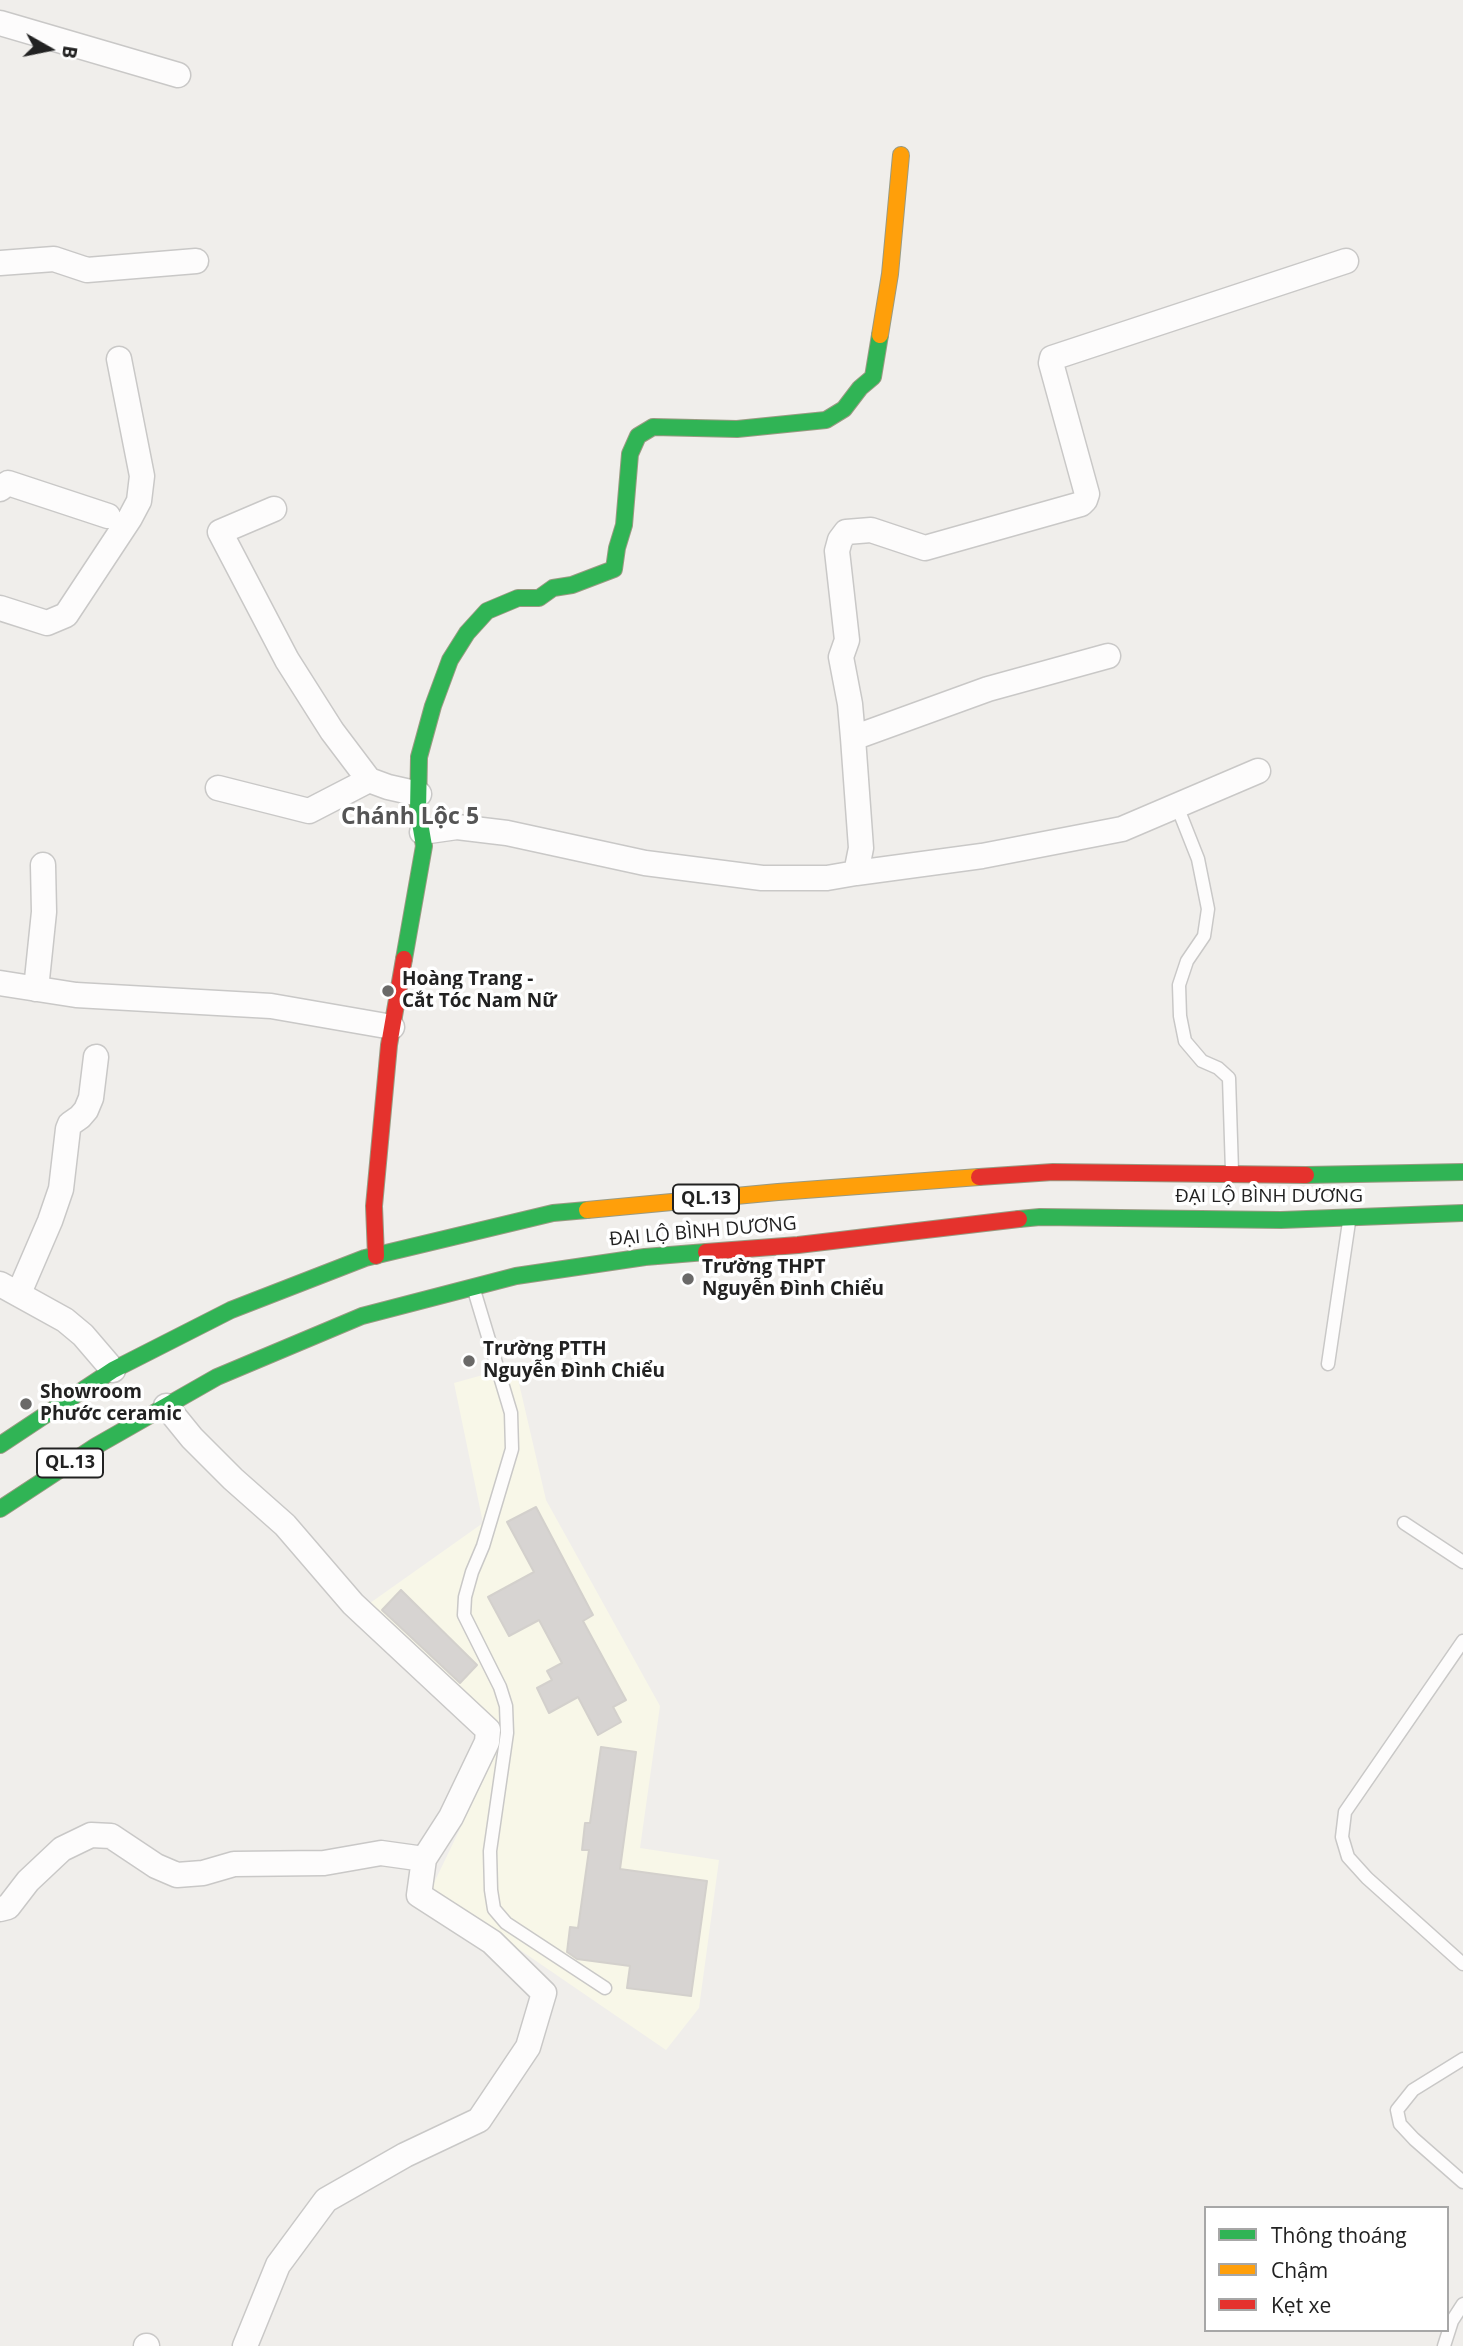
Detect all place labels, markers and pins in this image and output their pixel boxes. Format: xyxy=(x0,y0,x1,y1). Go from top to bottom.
place label: Hoàng Trang - Cắt Tóc Nam Nữ xyxy=(402,969,557,1013)
marker: Hoàng Trang - Cắt Tóc Nam Nữ xyxy=(380,983,396,999)
place label: Trường THPT Nguyễn Đình Chiểu xyxy=(702,1257,884,1301)
marker: Trường THPT Nguyễn Đình Chiểu xyxy=(680,1271,696,1287)
place label: Trường PTTH Nguyễn Đình Chiểu xyxy=(483,1339,665,1383)
marker: Trường PTTH Nguyễn Đình Chiểu xyxy=(461,1353,477,1369)
place label: Showroom Phước ceramic xyxy=(40,1382,182,1426)
marker: Showroom Phước ceramic xyxy=(18,1396,34,1412)

